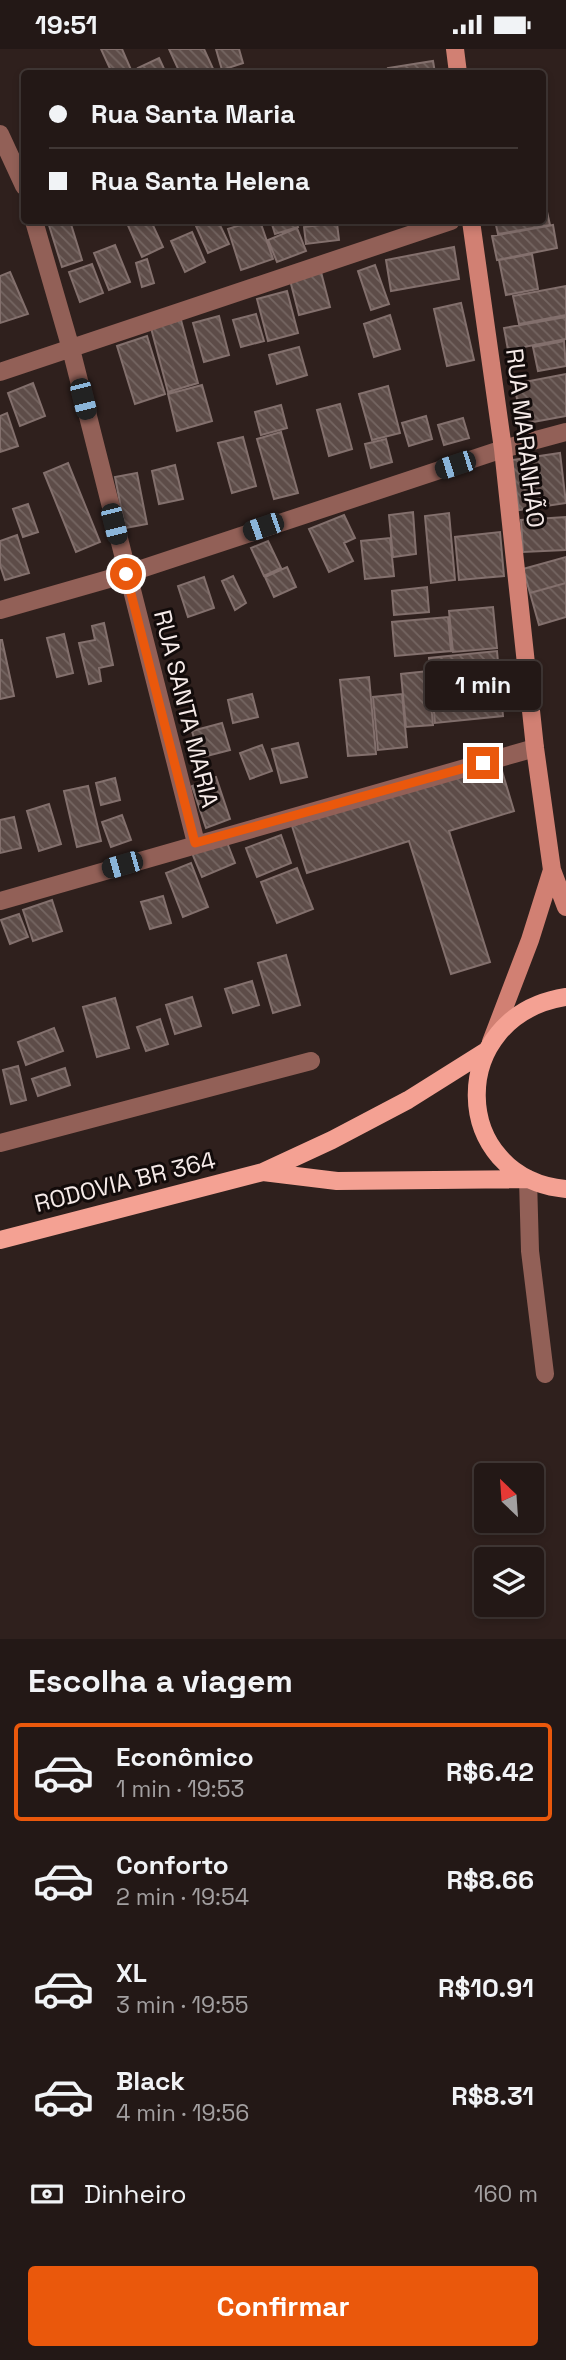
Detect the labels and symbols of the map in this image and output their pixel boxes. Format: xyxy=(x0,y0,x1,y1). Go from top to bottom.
street label: RUA MARANHÃO xyxy=(499,346,552,529)
car xyxy=(68,376,99,422)
car xyxy=(432,449,479,481)
car xyxy=(99,501,130,547)
car xyxy=(240,510,287,544)
route start xyxy=(110,558,142,590)
street label: RUA SANTA MARIA xyxy=(147,607,226,811)
callout: 1 min xyxy=(425,661,541,711)
route end xyxy=(467,747,499,779)
car xyxy=(99,849,146,881)
street label: RODOVIA BR 364 xyxy=(31,1144,219,1219)
north arrow xyxy=(474,1463,544,1533)

